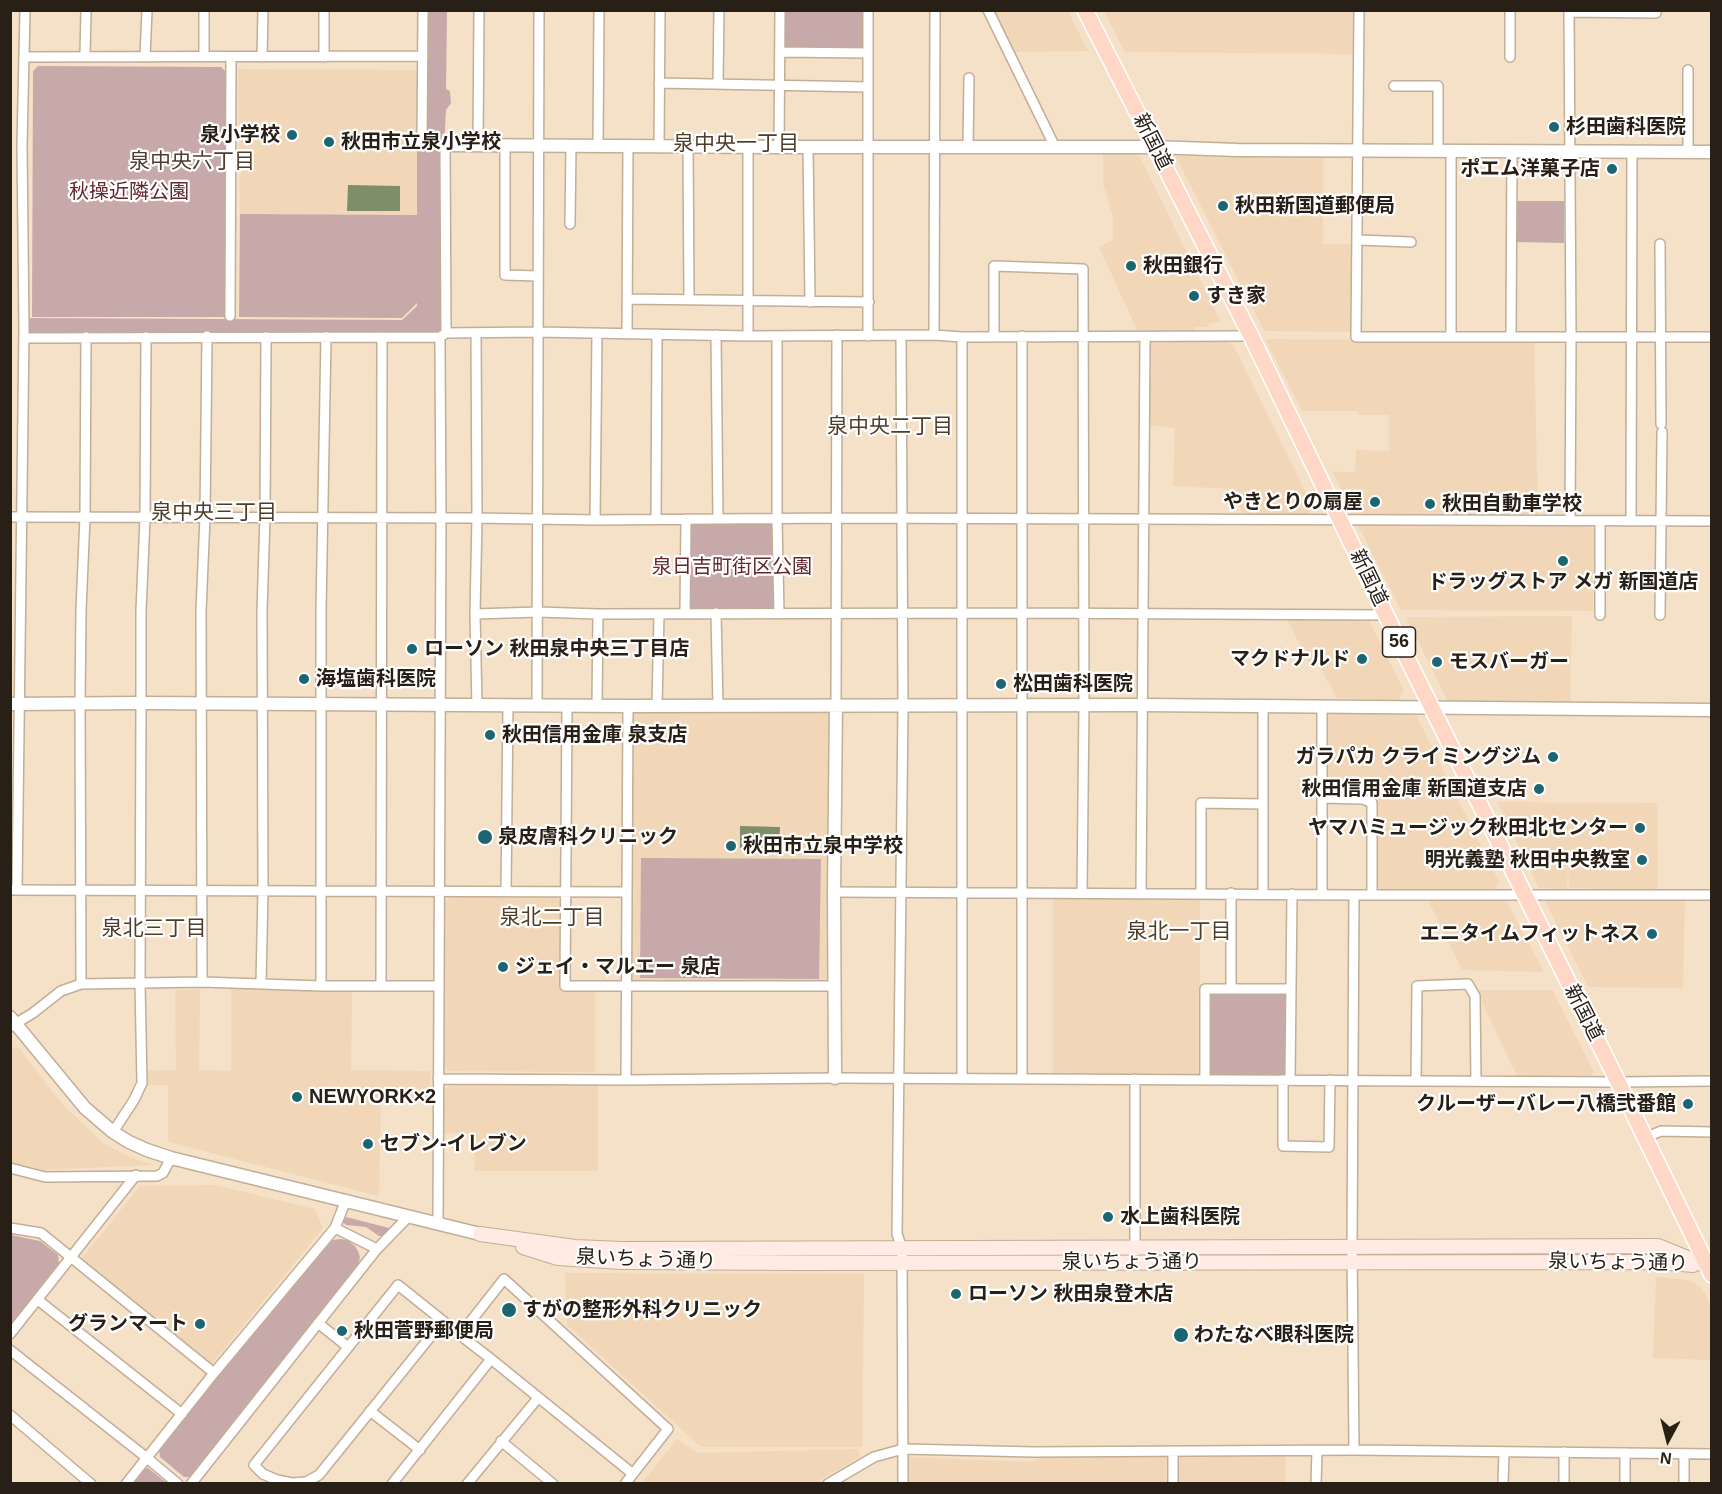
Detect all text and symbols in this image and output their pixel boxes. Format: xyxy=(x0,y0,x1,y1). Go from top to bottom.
street label: 新国道 xyxy=(1128,110,1176,174)
place label: 杉田歯科医院 xyxy=(1566,115,1686,139)
marker: 杉田歯科医院 xyxy=(1547,120,1561,134)
place label: 泉小学校 xyxy=(200,123,280,147)
marker: 泉小学校 xyxy=(285,128,299,142)
place label: 秋田市立泉小学校 xyxy=(341,130,501,154)
district label: 泉中央一丁目 xyxy=(673,131,799,157)
marker: 秋田市立泉小学校 xyxy=(322,135,336,149)
district label: 泉中央六丁目 xyxy=(129,149,255,175)
place label: ポエム洋菓子店 xyxy=(1460,157,1600,181)
marker: ポエム洋菓子店 xyxy=(1605,162,1619,176)
park label: 秋操近隣公園 xyxy=(69,180,189,204)
place label: 秋田新国道郵便局 xyxy=(1235,194,1395,218)
marker: 秋田新国道郵便局 xyxy=(1216,199,1230,213)
place label: 秋田銀行 xyxy=(1143,254,1223,278)
marker: 秋田銀行 xyxy=(1124,259,1138,273)
place label: すき家 xyxy=(1206,284,1266,308)
marker: すき家 xyxy=(1187,289,1201,303)
district label: 泉中央二丁目 xyxy=(827,414,953,440)
place label: やきとりの扇屋 xyxy=(1223,490,1363,514)
place label: 秋田自動車学校 xyxy=(1442,492,1582,516)
marker: やきとりの扇屋 xyxy=(1368,495,1382,509)
marker: 秋田自動車学校 xyxy=(1423,497,1437,511)
district label: 泉中央三丁目 xyxy=(151,500,277,526)
street label: 新国道 xyxy=(1344,546,1392,610)
marker: ドラッグストア メガ 新国道店 xyxy=(1556,554,1570,568)
park label: 泉日吉町街区公園 xyxy=(652,555,812,579)
place label: ドラッグストア メガ 新国道店 xyxy=(1427,570,1699,594)
road number: 56 xyxy=(1382,627,1416,657)
place label: ローソン 秋田泉中央三丁目店 xyxy=(424,637,690,661)
marker: ローソン 秋田泉中央三丁目店 xyxy=(405,642,419,656)
place label: マクドナルド xyxy=(1230,647,1350,671)
place label: モスバーガー xyxy=(1449,650,1569,674)
marker: マクドナルド xyxy=(1355,652,1369,666)
marker: モスバーガー xyxy=(1430,655,1444,669)
place label: 海塩歯科医院 xyxy=(316,667,436,691)
marker: 海塩歯科医院 xyxy=(297,672,311,686)
place label: 松田歯科医院 xyxy=(1013,672,1133,696)
marker: 松田歯科医院 xyxy=(994,677,1008,691)
place label: 秋田信用金庫 泉支店 xyxy=(502,723,688,747)
marker: 秋田信用金庫 泉支店 xyxy=(483,728,497,742)
place label: ガラパカ クライミングジム xyxy=(1295,745,1541,769)
marker: ガラパカ クライミングジム xyxy=(1546,750,1560,764)
place label: 秋田信用金庫 新国道支店 xyxy=(1301,777,1527,801)
marker: 秋田信用金庫 新国道支店 xyxy=(1532,782,1546,796)
place label: ヤマハミュージック秋田北センター xyxy=(1308,816,1628,840)
marker: ヤマハミュージック秋田北センター xyxy=(1633,821,1647,835)
place label: 泉皮膚科クリニック xyxy=(498,825,678,849)
marker: 泉皮膚科クリニック xyxy=(476,828,494,846)
place label: 秋田市立泉中学校 xyxy=(743,834,903,858)
marker: 秋田市立泉中学校 xyxy=(724,839,738,853)
place label: 明光義塾 秋田中央教室 xyxy=(1424,848,1630,872)
marker: 明光義塾 秋田中央教室 xyxy=(1635,853,1649,867)
district label: 泉北二丁目 xyxy=(500,905,604,931)
district label: 泉北三丁目 xyxy=(102,916,206,942)
district label: 泉北一丁目 xyxy=(1127,919,1231,945)
place label: エニタイムフィットネス xyxy=(1420,922,1640,946)
marker: エニタイムフィットネス xyxy=(1645,927,1659,941)
place label: ジェイ・マルエー 泉店 xyxy=(515,955,721,979)
marker: ジェイ・マルエー 泉店 xyxy=(496,960,510,974)
street label: 新国道 xyxy=(1559,981,1607,1045)
place label: NEWYORK×2 xyxy=(309,1085,436,1109)
marker: NEWYORK×2 xyxy=(290,1090,304,1104)
place label: クルーザーバレー八橋弐番館 xyxy=(1416,1092,1676,1116)
marker: クルーザーバレー八橋弐番館 xyxy=(1681,1097,1695,1111)
place label: セブン-イレブン xyxy=(380,1132,527,1156)
marker: セブン-イレブン xyxy=(361,1137,375,1151)
place label: 水上歯科医院 xyxy=(1120,1205,1240,1229)
marker: 水上歯科医院 xyxy=(1101,1210,1115,1224)
street label: 泉いちょう通り xyxy=(576,1246,716,1274)
street label: 泉いちょう通り xyxy=(1062,1250,1202,1274)
street label: 泉いちょう通り xyxy=(1548,1250,1688,1276)
place label: ローソン 秋田泉登木店 xyxy=(968,1282,1174,1306)
marker: ローソン 秋田泉登木店 xyxy=(949,1287,963,1301)
place label: すがの整形外科クリニック xyxy=(522,1298,762,1322)
marker: すがの整形外科クリニック xyxy=(500,1301,518,1319)
place label: グランマート xyxy=(68,1312,188,1336)
marker: グランマート xyxy=(193,1317,207,1331)
place label: 秋田菅野郵便局 xyxy=(354,1319,494,1343)
place label: わたなべ眼科医院 xyxy=(1194,1323,1354,1347)
marker: 秋田菅野郵便局 xyxy=(335,1324,349,1338)
marker: わたなべ眼科医院 xyxy=(1172,1326,1190,1344)
north arrow xyxy=(1638,1410,1698,1470)
text: N xyxy=(1659,1449,1673,1468)

